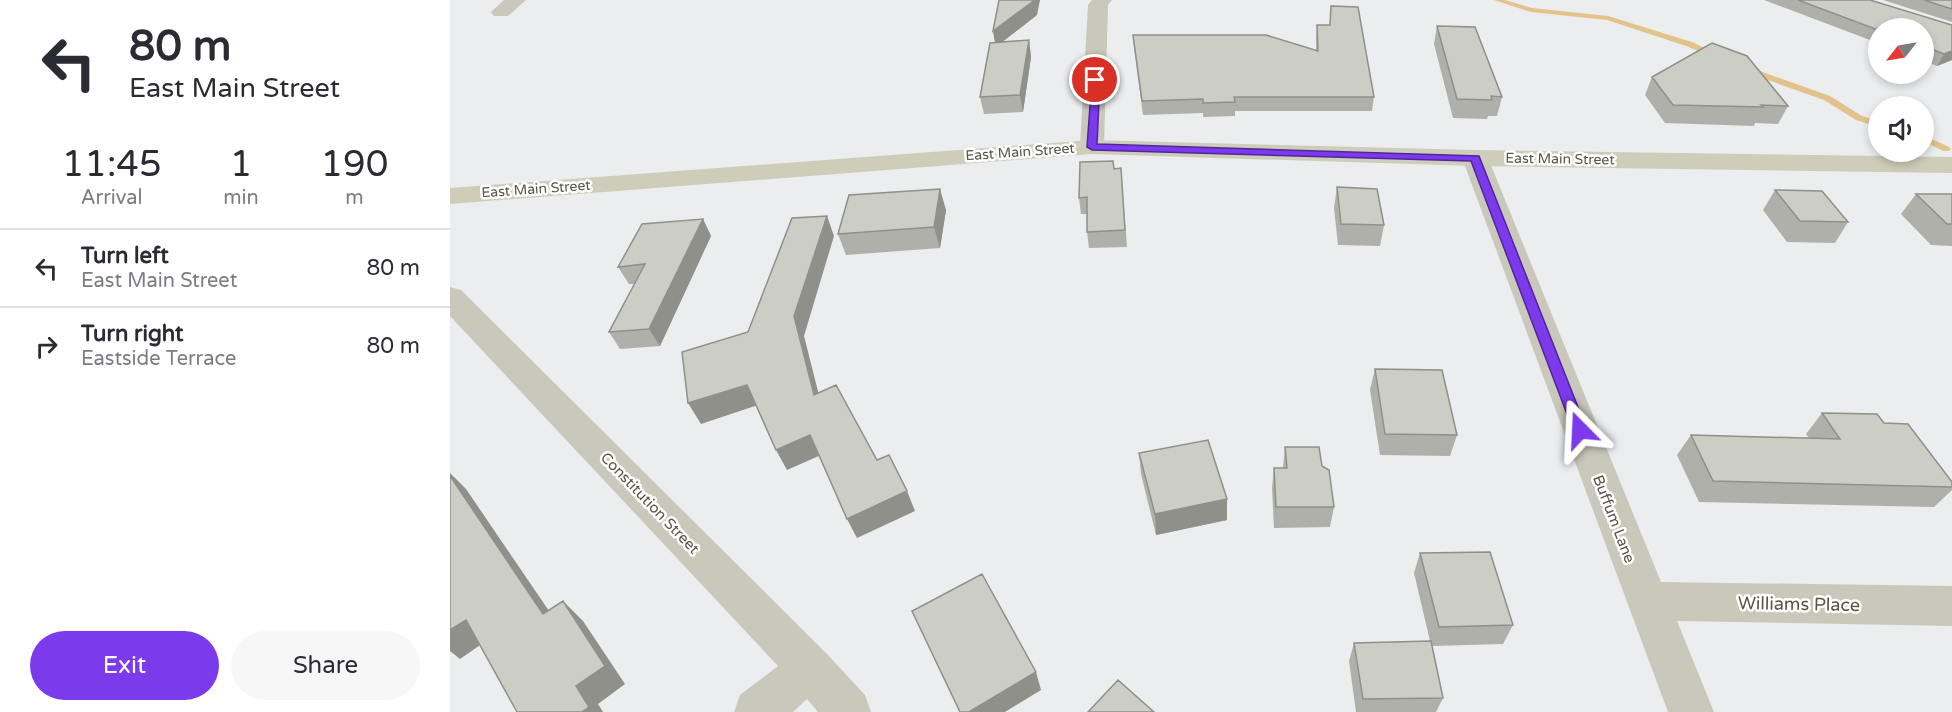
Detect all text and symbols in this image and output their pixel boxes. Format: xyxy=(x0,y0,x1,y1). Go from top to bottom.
north arrow xyxy=(1868,18,1934,84)
map controls xyxy=(1868,18,1934,162)
text: 80 m xyxy=(129,21,231,72)
icon: left xyxy=(30,24,108,102)
pin xyxy=(1069,54,1120,105)
icon: arrive xyxy=(1078,63,1111,96)
text: East Main Street xyxy=(129,72,340,105)
button: sound xyxy=(1868,96,1934,162)
street label: East Main Street xyxy=(965,140,1076,164)
text: 11:45 xyxy=(62,143,162,186)
text: 1 xyxy=(230,143,252,186)
text: 190 xyxy=(320,143,388,186)
street label: East Main Street xyxy=(1505,150,1615,168)
street label: East Main Street xyxy=(481,177,592,201)
text: Arrival xyxy=(81,186,143,210)
text: min xyxy=(223,186,259,210)
text: m xyxy=(345,186,364,210)
text: Turn left xyxy=(81,243,169,269)
icon: left xyxy=(30,252,63,285)
text: 80 m xyxy=(366,255,420,281)
text: East Main Street xyxy=(81,269,237,293)
text: Turn right xyxy=(81,321,183,347)
icon: right xyxy=(30,330,63,363)
text: 80 m xyxy=(366,333,420,359)
text: Eastside Terrace xyxy=(81,347,236,371)
position arrow xyxy=(1548,398,1612,462)
street label: Constitution Street xyxy=(597,448,703,558)
street label: Buffum Lane xyxy=(1589,473,1639,565)
street label: Williams Place xyxy=(1738,592,1860,616)
button: Exit xyxy=(30,631,219,700)
button: Share xyxy=(231,631,420,700)

